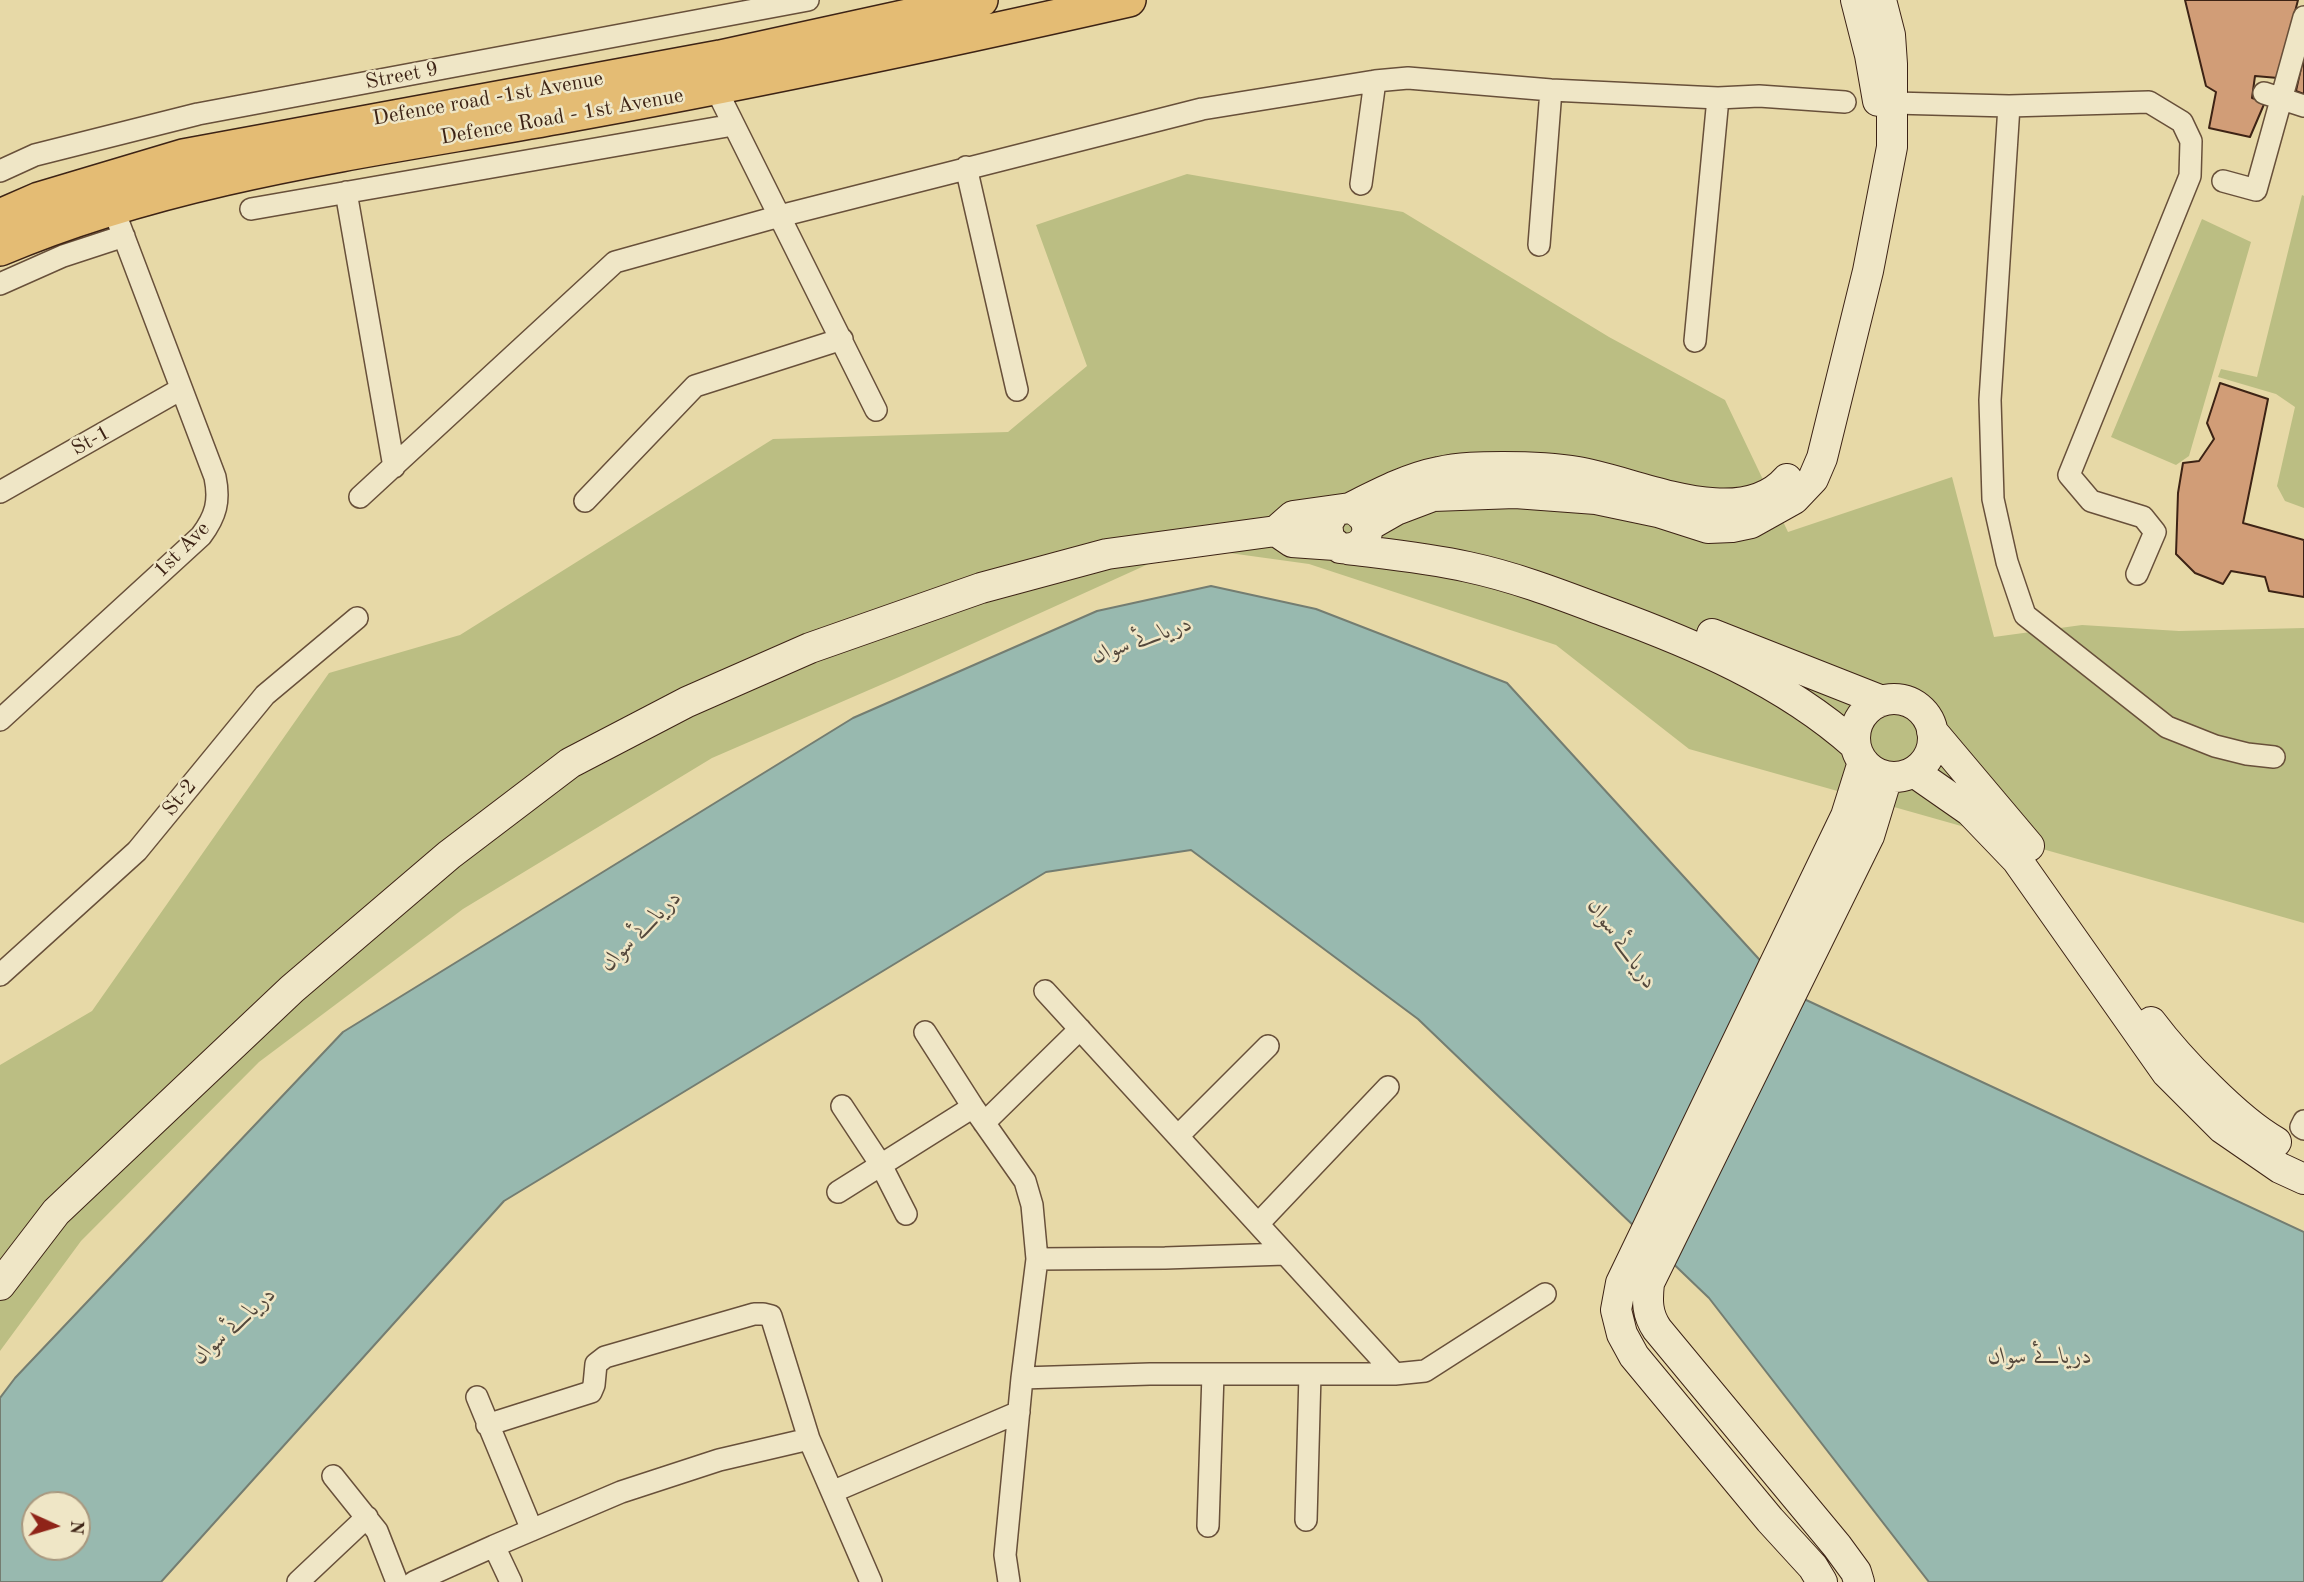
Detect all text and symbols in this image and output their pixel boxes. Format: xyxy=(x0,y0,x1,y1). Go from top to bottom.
street label: Street 9 xyxy=(363,57,441,95)
street label: Defence road -1st Avenue xyxy=(371,66,605,132)
street label: Defence Road - 1st Avenue xyxy=(439,83,685,151)
street label: St-1 xyxy=(67,420,115,462)
street label: 1st Ave xyxy=(149,517,215,583)
water label: دریائے سواں xyxy=(1088,610,1196,670)
street label: St-2 xyxy=(158,774,202,822)
water label: دریائے سواں xyxy=(594,884,688,978)
water label: دریائے سواں xyxy=(1581,893,1663,995)
water label: دریائے سواں xyxy=(186,1281,282,1371)
water label: دریائے سواں xyxy=(1988,1343,2092,1371)
north arrow xyxy=(21,1491,91,1561)
text: N xyxy=(65,1519,85,1535)

